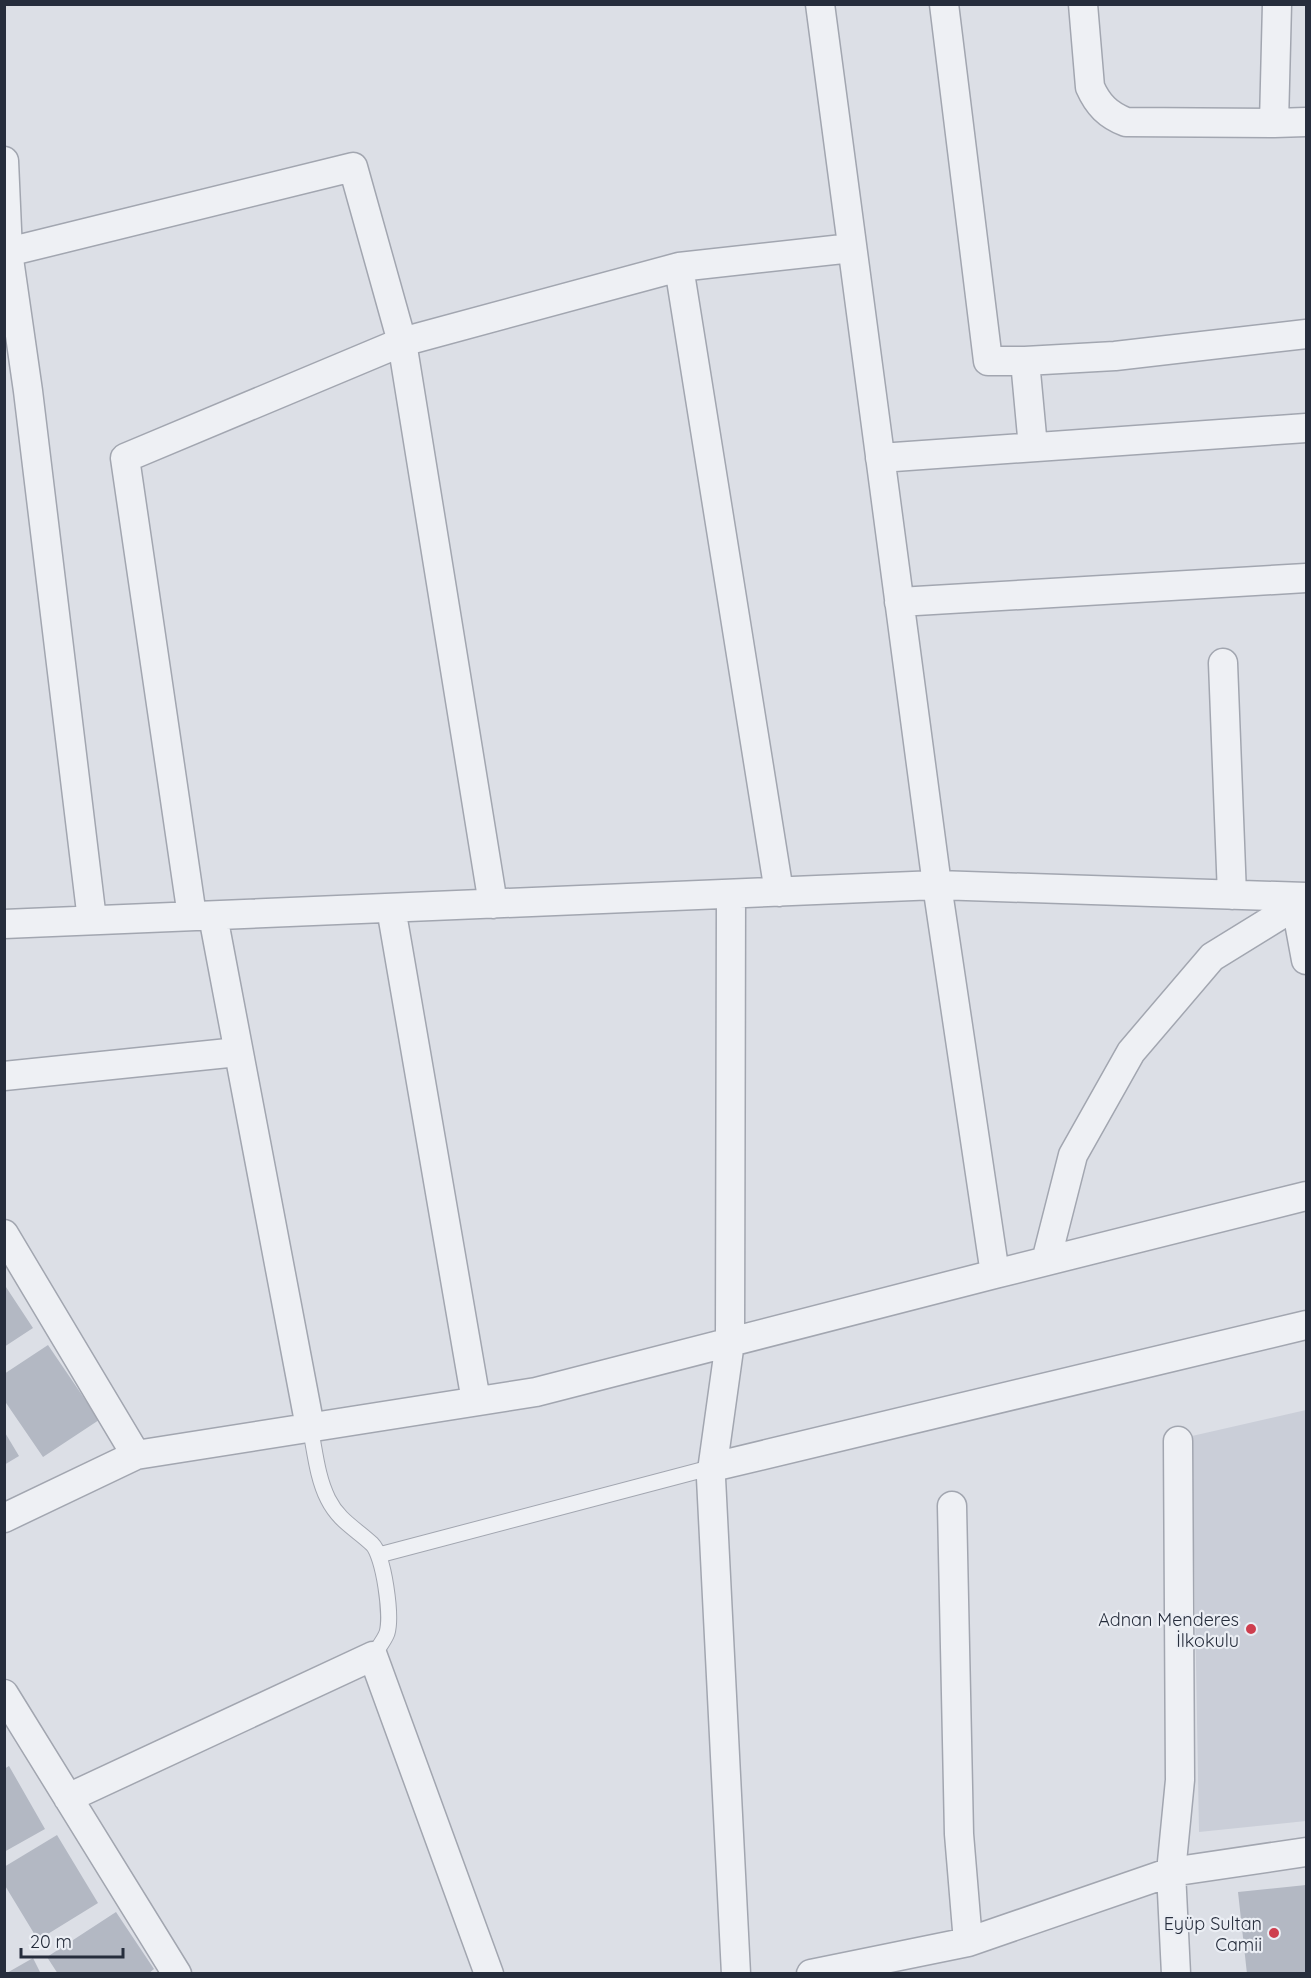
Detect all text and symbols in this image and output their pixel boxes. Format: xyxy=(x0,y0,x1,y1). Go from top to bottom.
place label: Adnan Menderes İlkokulu xyxy=(1098,1608,1239,1652)
marker: Adnan Menderes İlkokulu xyxy=(1244,1622,1258,1636)
place label: Eyüp Sultan Camii xyxy=(1164,1912,1262,1956)
scale bar xyxy=(21,1921,123,1959)
marker: Eyüp Sultan Camii xyxy=(1267,1926,1281,1940)
text: 20 m xyxy=(30,1930,72,1953)

